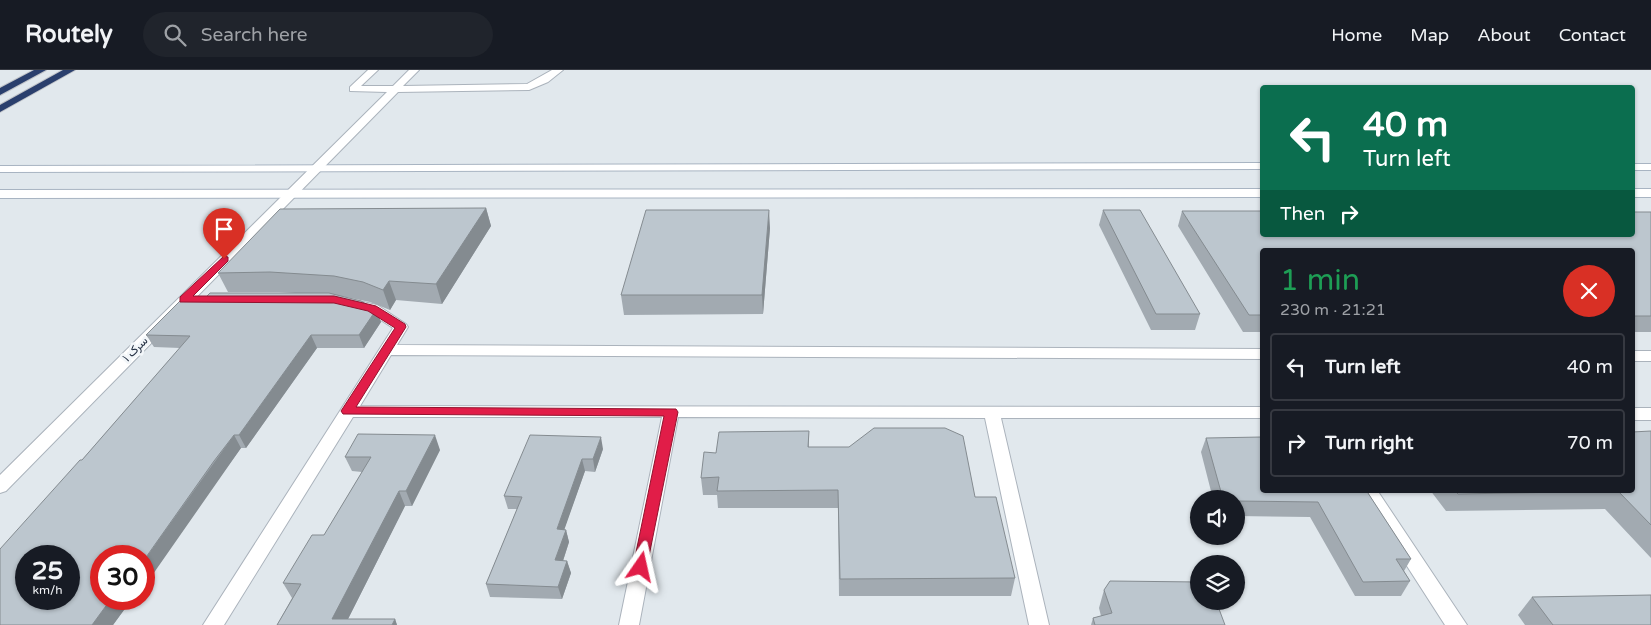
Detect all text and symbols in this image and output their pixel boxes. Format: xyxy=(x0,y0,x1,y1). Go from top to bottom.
search box xyxy=(143,12,493,57)
text: Routely xyxy=(25,20,113,49)
icon: search xyxy=(161,21,189,49)
text: Search here xyxy=(201,24,308,46)
text: Home xyxy=(1331,24,1382,46)
text: Map xyxy=(1410,24,1449,46)
text: About xyxy=(1477,24,1531,46)
text: Contact xyxy=(1559,24,1626,46)
text: 40 m xyxy=(1363,104,1448,146)
icon: left xyxy=(1280,105,1345,170)
text: Turn left xyxy=(1363,146,1451,172)
icon: right xyxy=(1335,200,1363,228)
text: Then xyxy=(1280,203,1325,225)
pin xyxy=(203,208,245,259)
icon: arrive xyxy=(210,215,238,243)
text: 1 min xyxy=(1280,262,1360,299)
button: close xyxy=(1563,265,1615,317)
text: 230 m · 21:21 xyxy=(1280,300,1386,320)
street label: سرک ۱ xyxy=(119,333,151,365)
icon: left xyxy=(1282,353,1310,381)
text: Turn left xyxy=(1325,356,1401,378)
text: 40 m xyxy=(1567,356,1613,378)
icon: right xyxy=(1282,429,1310,457)
text: Turn right xyxy=(1325,432,1413,454)
text: 70 m xyxy=(1567,432,1613,454)
map controls xyxy=(1190,490,1245,610)
button: sound xyxy=(1190,490,1245,545)
position arrow xyxy=(614,540,666,592)
speed limit sign: 30 xyxy=(90,545,155,610)
button: layers xyxy=(1190,555,1245,610)
text: 25 xyxy=(32,556,63,586)
text: km/h xyxy=(32,583,63,597)

